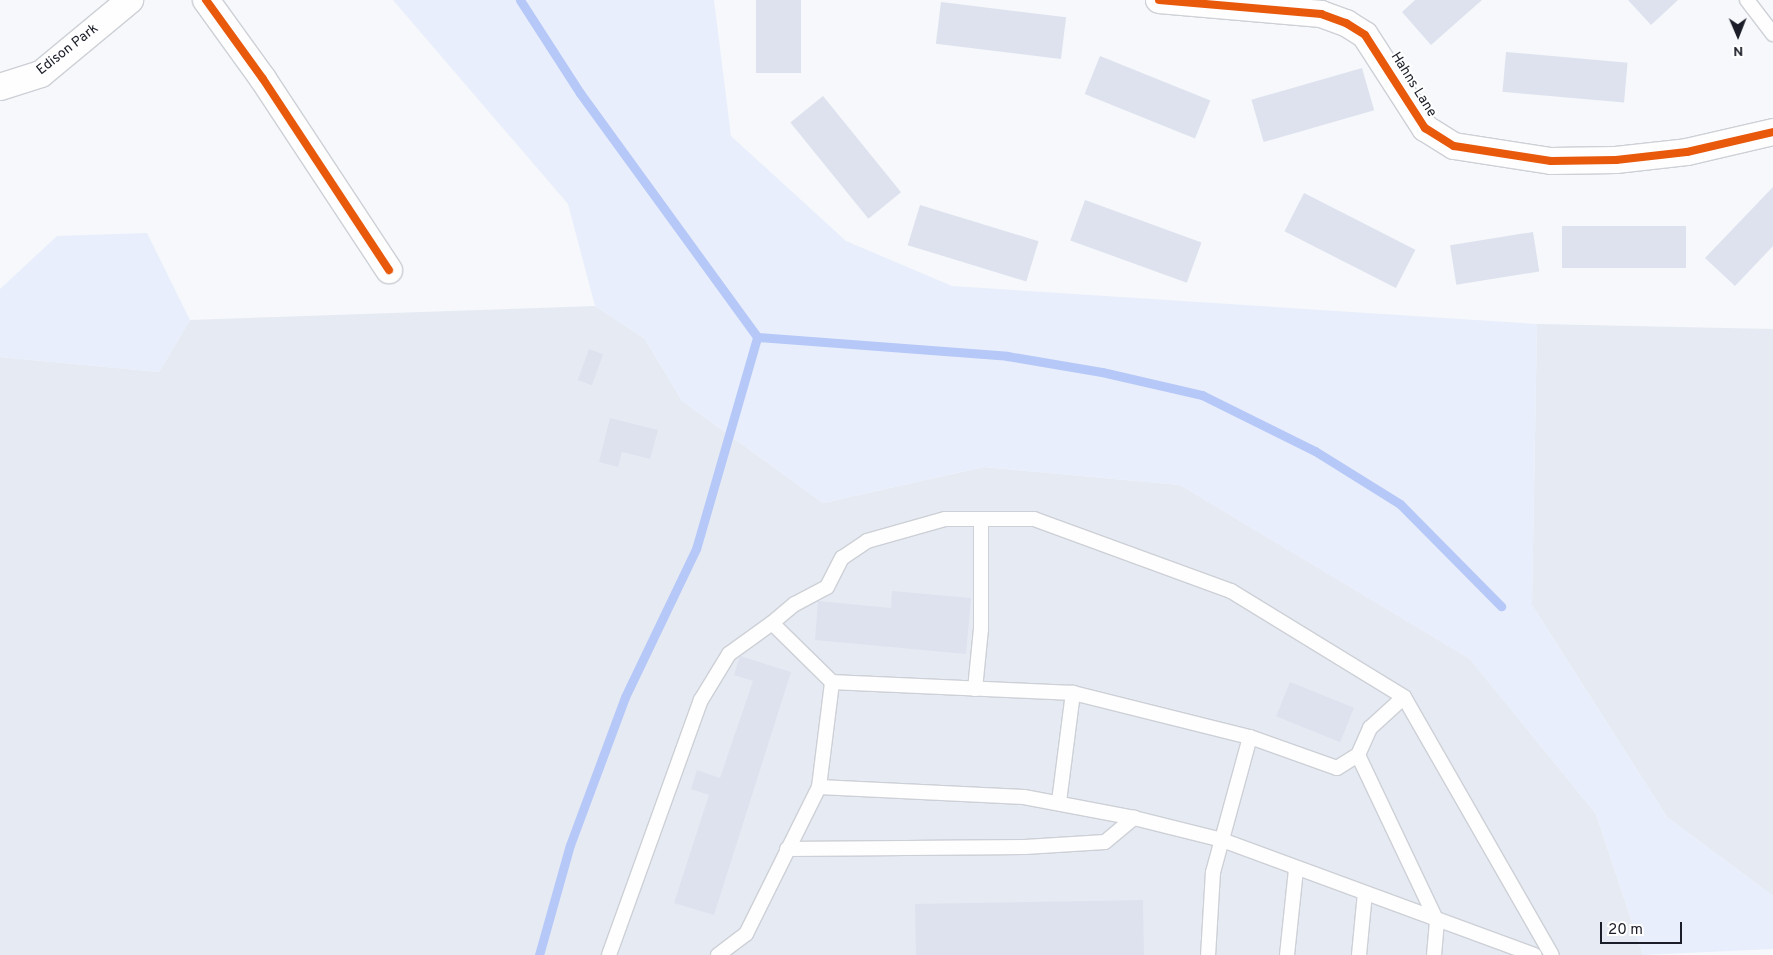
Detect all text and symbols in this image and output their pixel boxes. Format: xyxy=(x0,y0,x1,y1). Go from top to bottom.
north arrow xyxy=(1713,10,1763,60)
street label: Edison Park xyxy=(34,21,102,79)
text: N xyxy=(1733,42,1743,59)
street label: Hahns Lane xyxy=(1386,49,1440,121)
scale bar xyxy=(1603,912,1686,944)
text: 20 m xyxy=(1608,921,1643,940)

